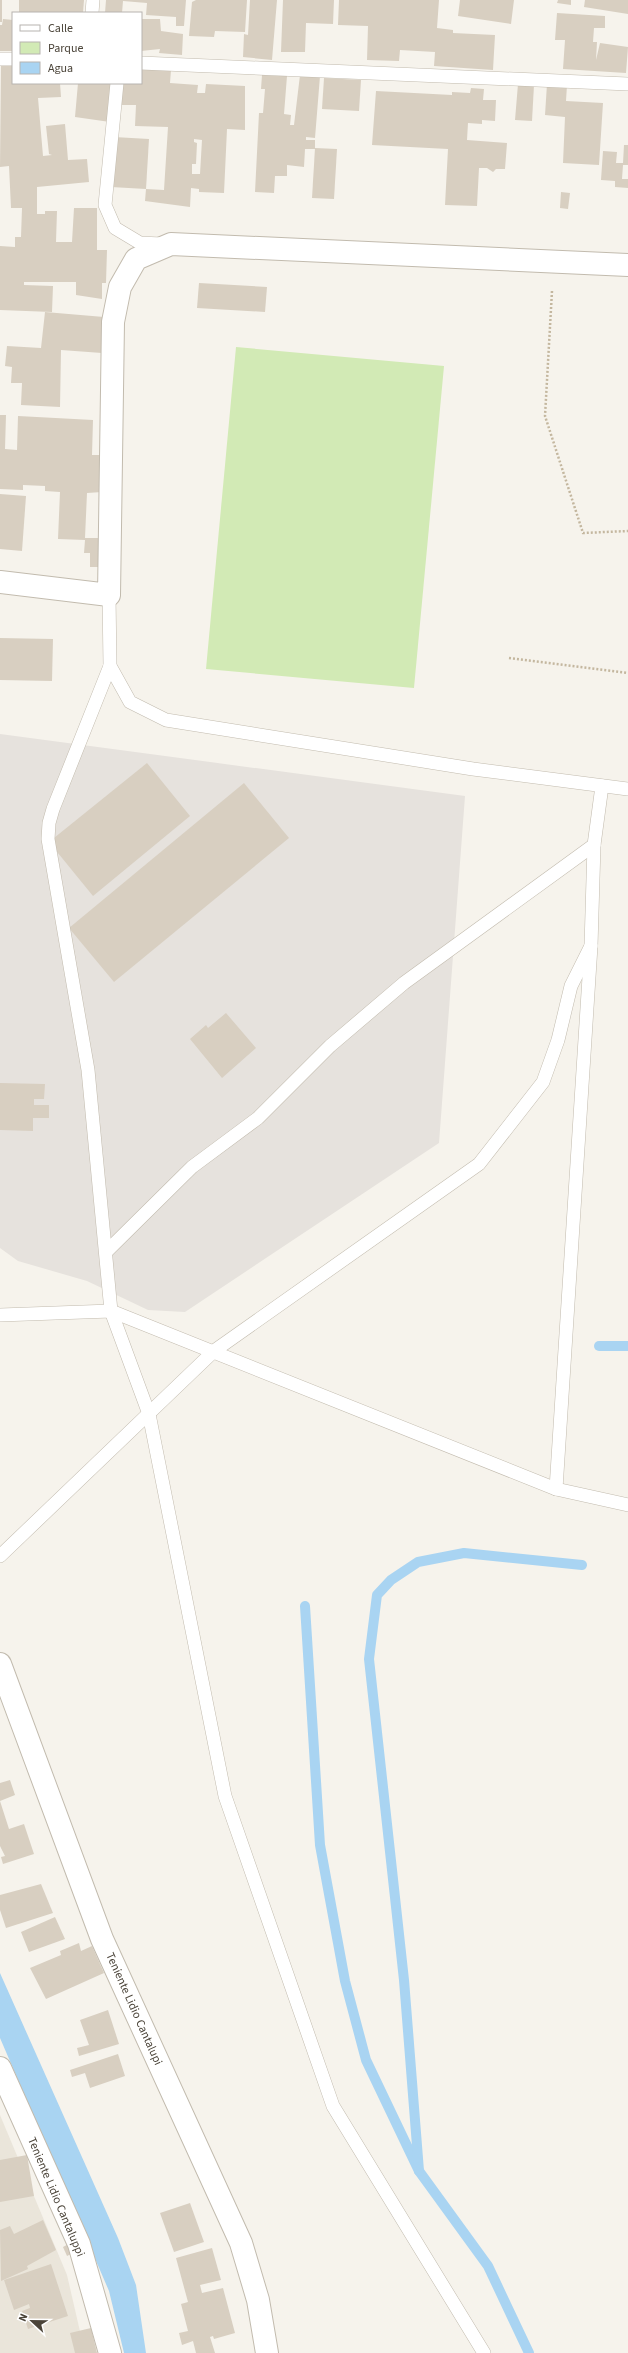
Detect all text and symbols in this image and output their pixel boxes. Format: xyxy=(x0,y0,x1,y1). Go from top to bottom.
legend xyxy=(12,12,142,84)
text: Calle xyxy=(48,20,73,37)
text: Parque xyxy=(48,40,84,57)
text: Agua xyxy=(48,60,73,77)
street label: Teniente Lidio Cantalupi xyxy=(101,1950,167,2068)
street label: Teniente Lidio Cantaluppi xyxy=(23,2135,89,2259)
north arrow xyxy=(12,2301,52,2341)
text: N xyxy=(15,2311,32,2324)

